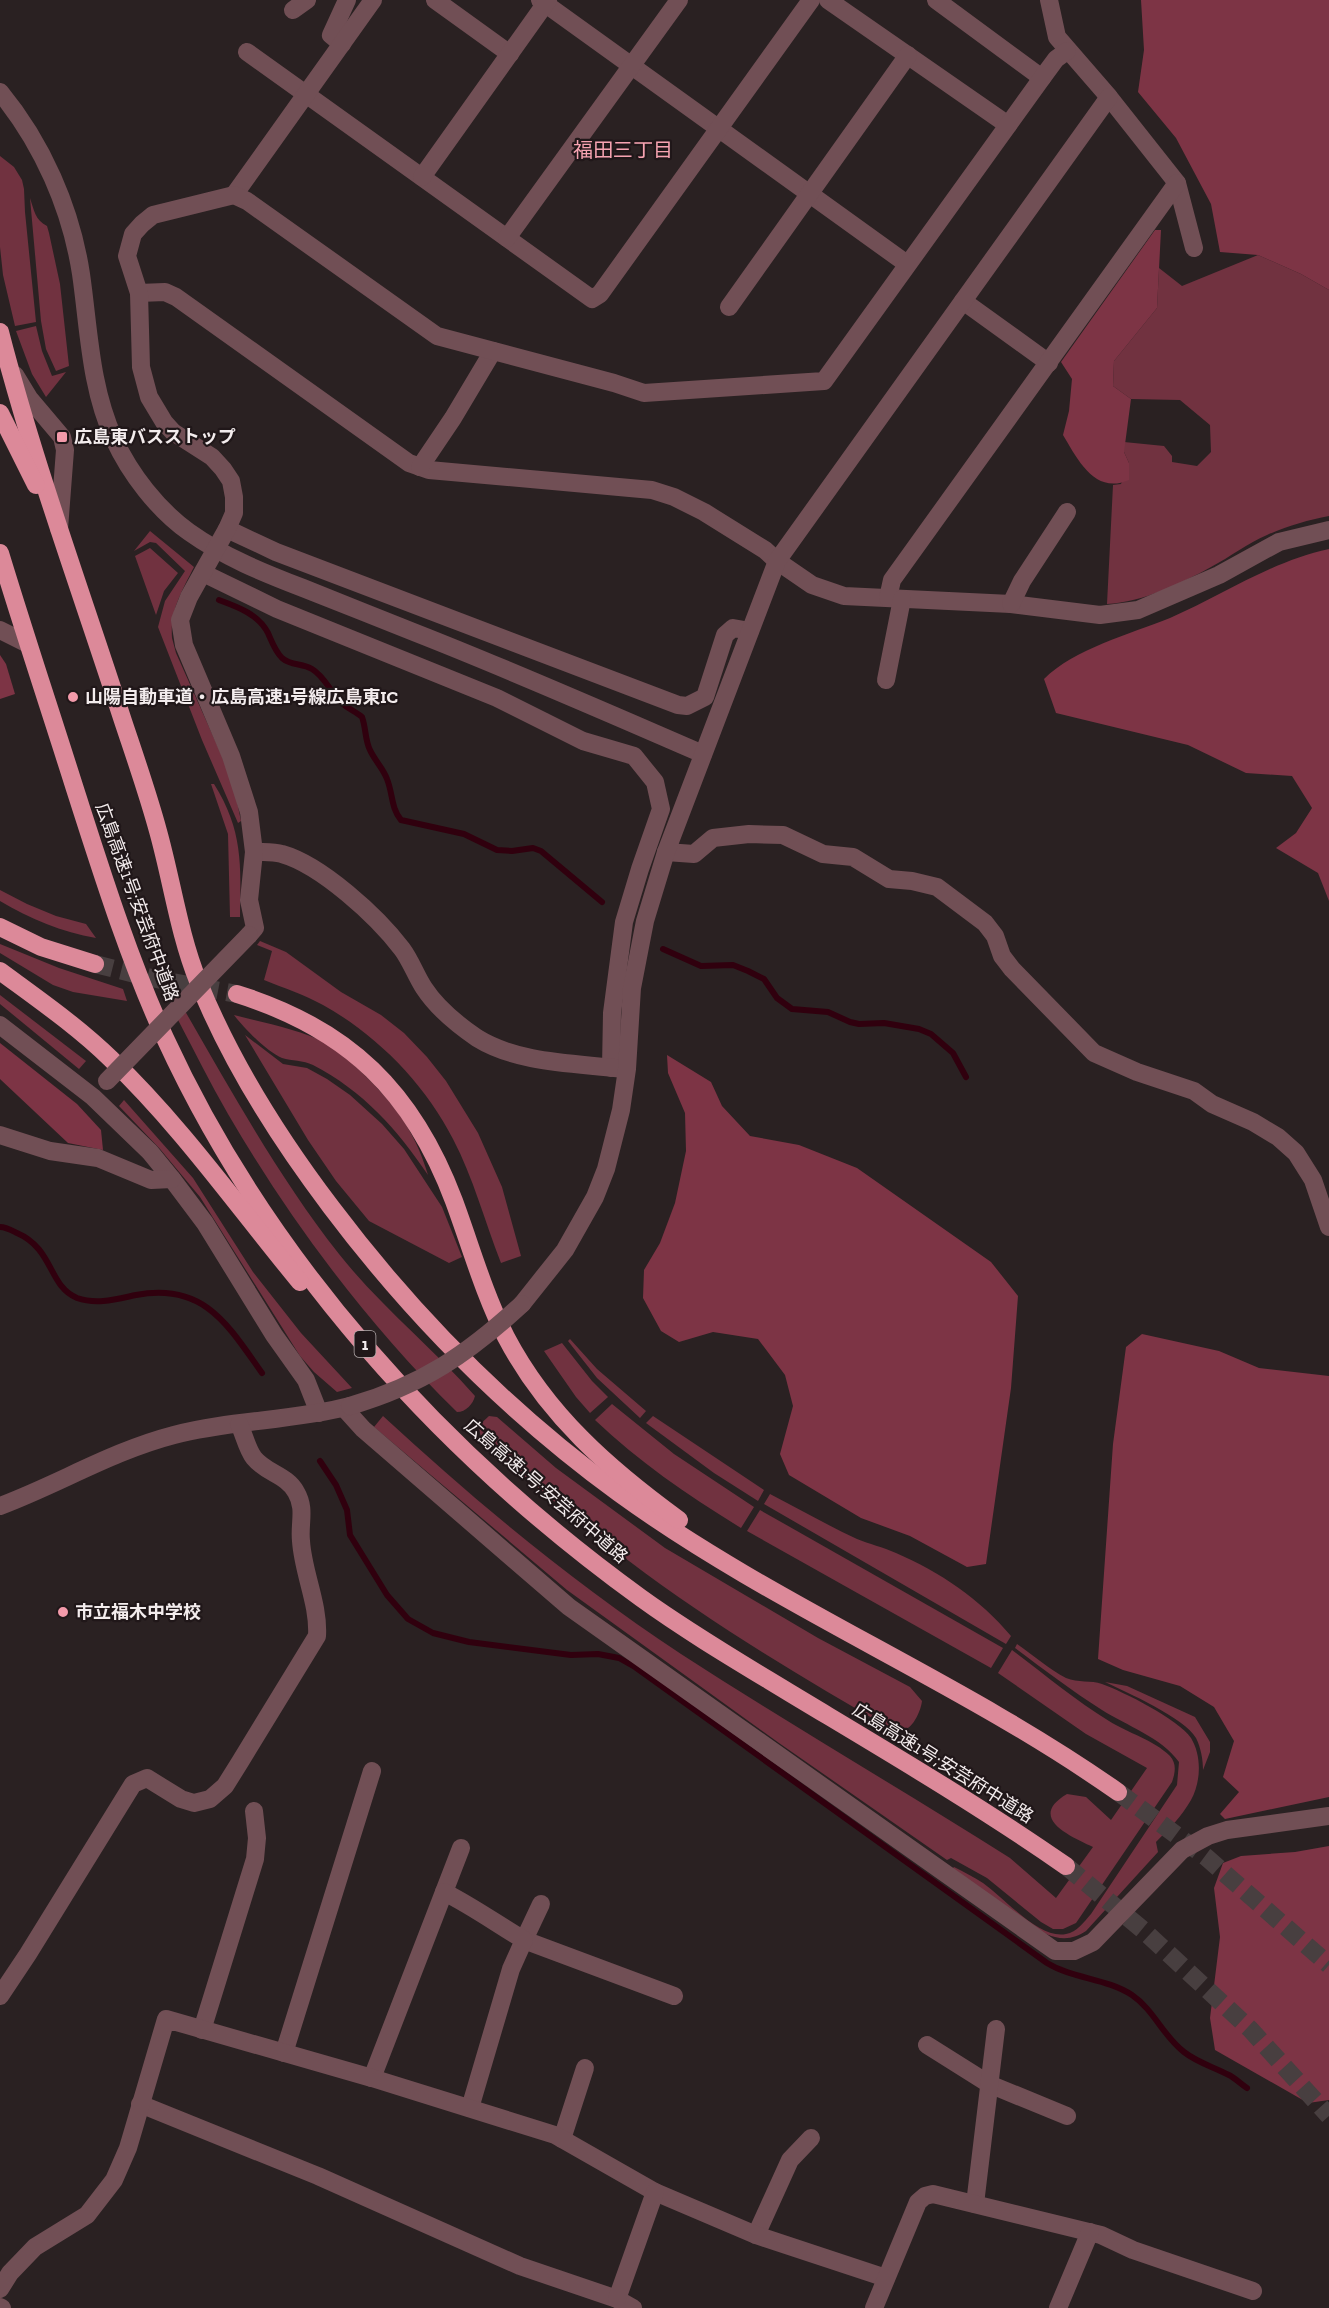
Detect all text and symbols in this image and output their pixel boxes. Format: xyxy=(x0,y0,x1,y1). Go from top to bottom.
district label: 福田三丁目 xyxy=(573,138,673,162)
place label: 広島東バスストップ xyxy=(74,426,236,448)
marker: 広島東バスストップ xyxy=(55,430,69,444)
place label: 山陽自動車道・広島高速1号線広島東IC xyxy=(85,686,398,708)
marker: 山陽自動車道・広島高速1号線広島東IC xyxy=(66,690,80,704)
street label: 広島高速1号;安芸府中道路 xyxy=(91,800,183,1004)
road number: 1 xyxy=(354,1331,376,1357)
street label: 広島高速1号;安芸府中道路 xyxy=(460,1414,632,1568)
place label: 市立福木中学校 xyxy=(75,1601,201,1623)
marker: 市立福木中学校 xyxy=(56,1605,70,1619)
street label: 広島高速1号;安芸府中道路 xyxy=(848,1698,1038,1828)

